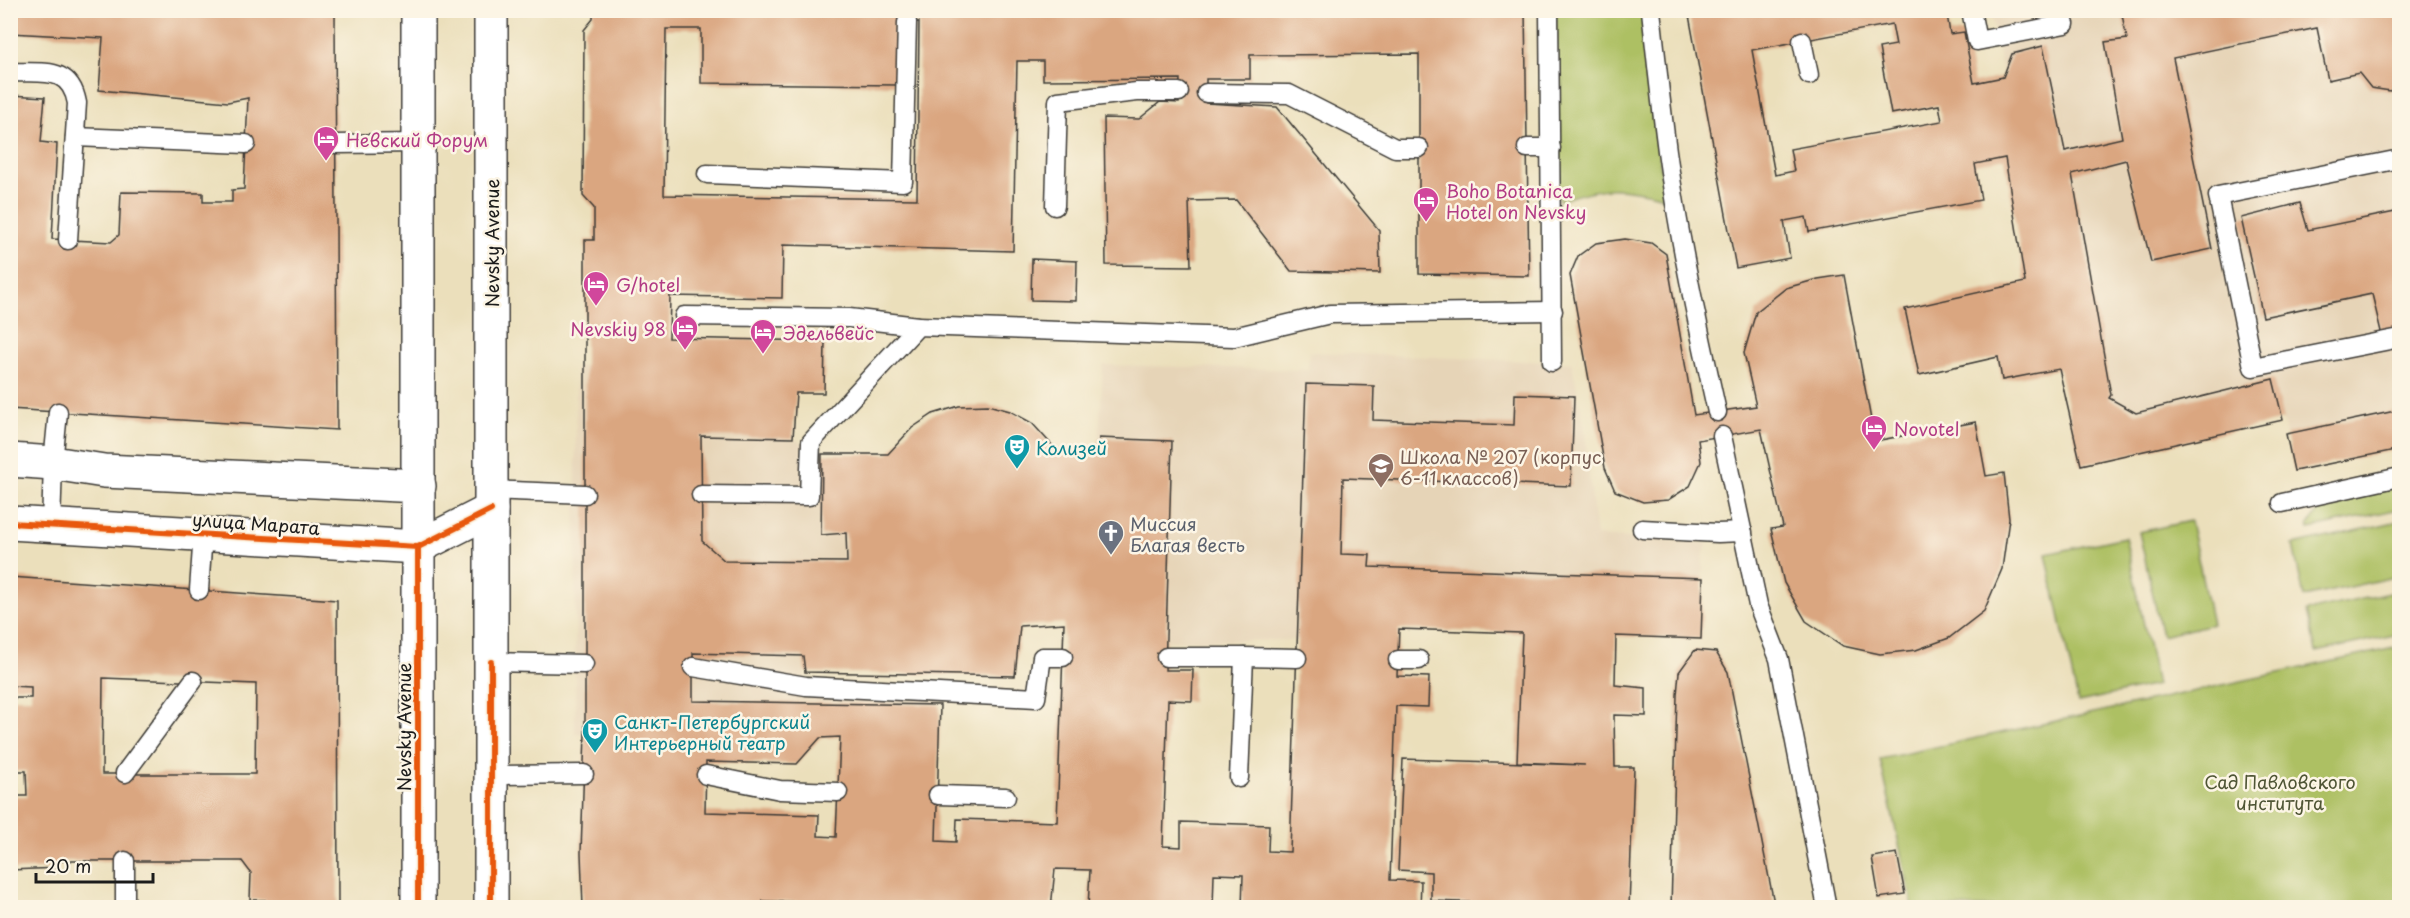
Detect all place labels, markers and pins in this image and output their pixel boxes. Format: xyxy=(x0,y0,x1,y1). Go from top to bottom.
hotel icon: Невский Форум xyxy=(311,124,341,162)
place label: Невский Форум xyxy=(346,126,488,153)
place label: Boho Botanica Hotel on Nevsky xyxy=(1446,177,1586,225)
hotel icon: Boho Botanica Hotel on Nevsky xyxy=(1411,185,1441,223)
hotel icon: G/hotel xyxy=(581,269,611,307)
place label: G/hotel xyxy=(616,271,680,298)
hotel icon: Nevskiy 98 xyxy=(670,313,700,351)
place label: Nevskiy 98 xyxy=(570,315,666,342)
hotel icon: Эдельвейс xyxy=(748,317,778,355)
place label: Эдельвейс xyxy=(783,319,874,346)
hotel icon: Novotel xyxy=(1859,413,1889,451)
place label: Novotel xyxy=(1894,415,1959,442)
theatre icon: Колизей xyxy=(1002,432,1032,470)
place label: Колизей xyxy=(1036,434,1107,461)
place label: Школа № 207 (корпус 6-11 классов) xyxy=(1400,443,1601,491)
school or university icon: Школа № 207 (корпус 6-11 классов) xyxy=(1366,451,1396,489)
place label: Миссия Благая весть xyxy=(1130,510,1245,558)
church icon: Миссия Благая весть xyxy=(1096,518,1126,556)
place label: Санкт-Петербургский Интерьерный театр xyxy=(614,708,810,756)
theatre icon: Санкт-Петербургский Интерьерный театр xyxy=(580,716,610,754)

